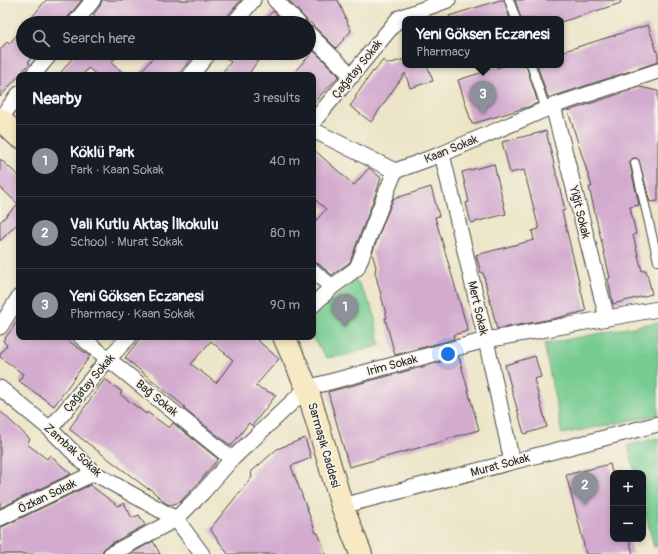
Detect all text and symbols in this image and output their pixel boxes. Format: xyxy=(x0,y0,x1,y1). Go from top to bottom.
search box xyxy=(16,16,316,60)
popup xyxy=(402,16,564,68)
text: Yeni Göksen Eczanesi xyxy=(416,25,550,44)
icon: search xyxy=(30,27,52,49)
text: Search here xyxy=(62,29,135,48)
street label: Çağatay Sokak xyxy=(329,37,386,102)
text: Pharmacy xyxy=(416,44,470,60)
pin: 3 xyxy=(470,81,496,114)
text: Nearby xyxy=(32,88,81,109)
text: 3 results xyxy=(253,90,300,106)
street label: Kaan Sokak xyxy=(422,132,480,167)
text: Köklü Park xyxy=(70,143,134,162)
text: 1 xyxy=(42,153,48,169)
text: 40 m xyxy=(269,153,300,169)
text: Park · Kaan Sokak xyxy=(70,162,164,178)
street label: Yiğit Sokak xyxy=(565,183,593,240)
text: Vali Kutlu Aktaş İlkokulu xyxy=(70,215,218,234)
text: 2 xyxy=(41,225,49,241)
text: 80 m xyxy=(270,225,300,241)
text: School · Murat Sokak xyxy=(70,234,183,250)
street label: Mert Sokak xyxy=(464,279,491,337)
text: Yeni Göksen Eczanesi xyxy=(70,287,204,306)
pin: 1 xyxy=(332,294,358,327)
text: 3 xyxy=(41,297,49,313)
text: 90 m xyxy=(270,297,300,313)
text: Pharmacy · Kaan Sokak xyxy=(70,306,195,322)
your location xyxy=(438,344,458,364)
street label: Çağatay Sokak xyxy=(61,351,118,416)
street label: Irim Sokak xyxy=(365,352,419,379)
street label: Bağ Sokak xyxy=(132,377,181,420)
street label: Sarmaşık Caddesi xyxy=(304,401,343,489)
street label: Zambak Sokak xyxy=(41,421,105,480)
street label: Murat Sokak xyxy=(469,450,531,481)
map controls xyxy=(610,470,646,542)
button: + xyxy=(610,470,646,506)
pin: 2 xyxy=(572,472,598,505)
street label: Özkan Sokak xyxy=(15,475,79,517)
button: − xyxy=(610,506,646,542)

